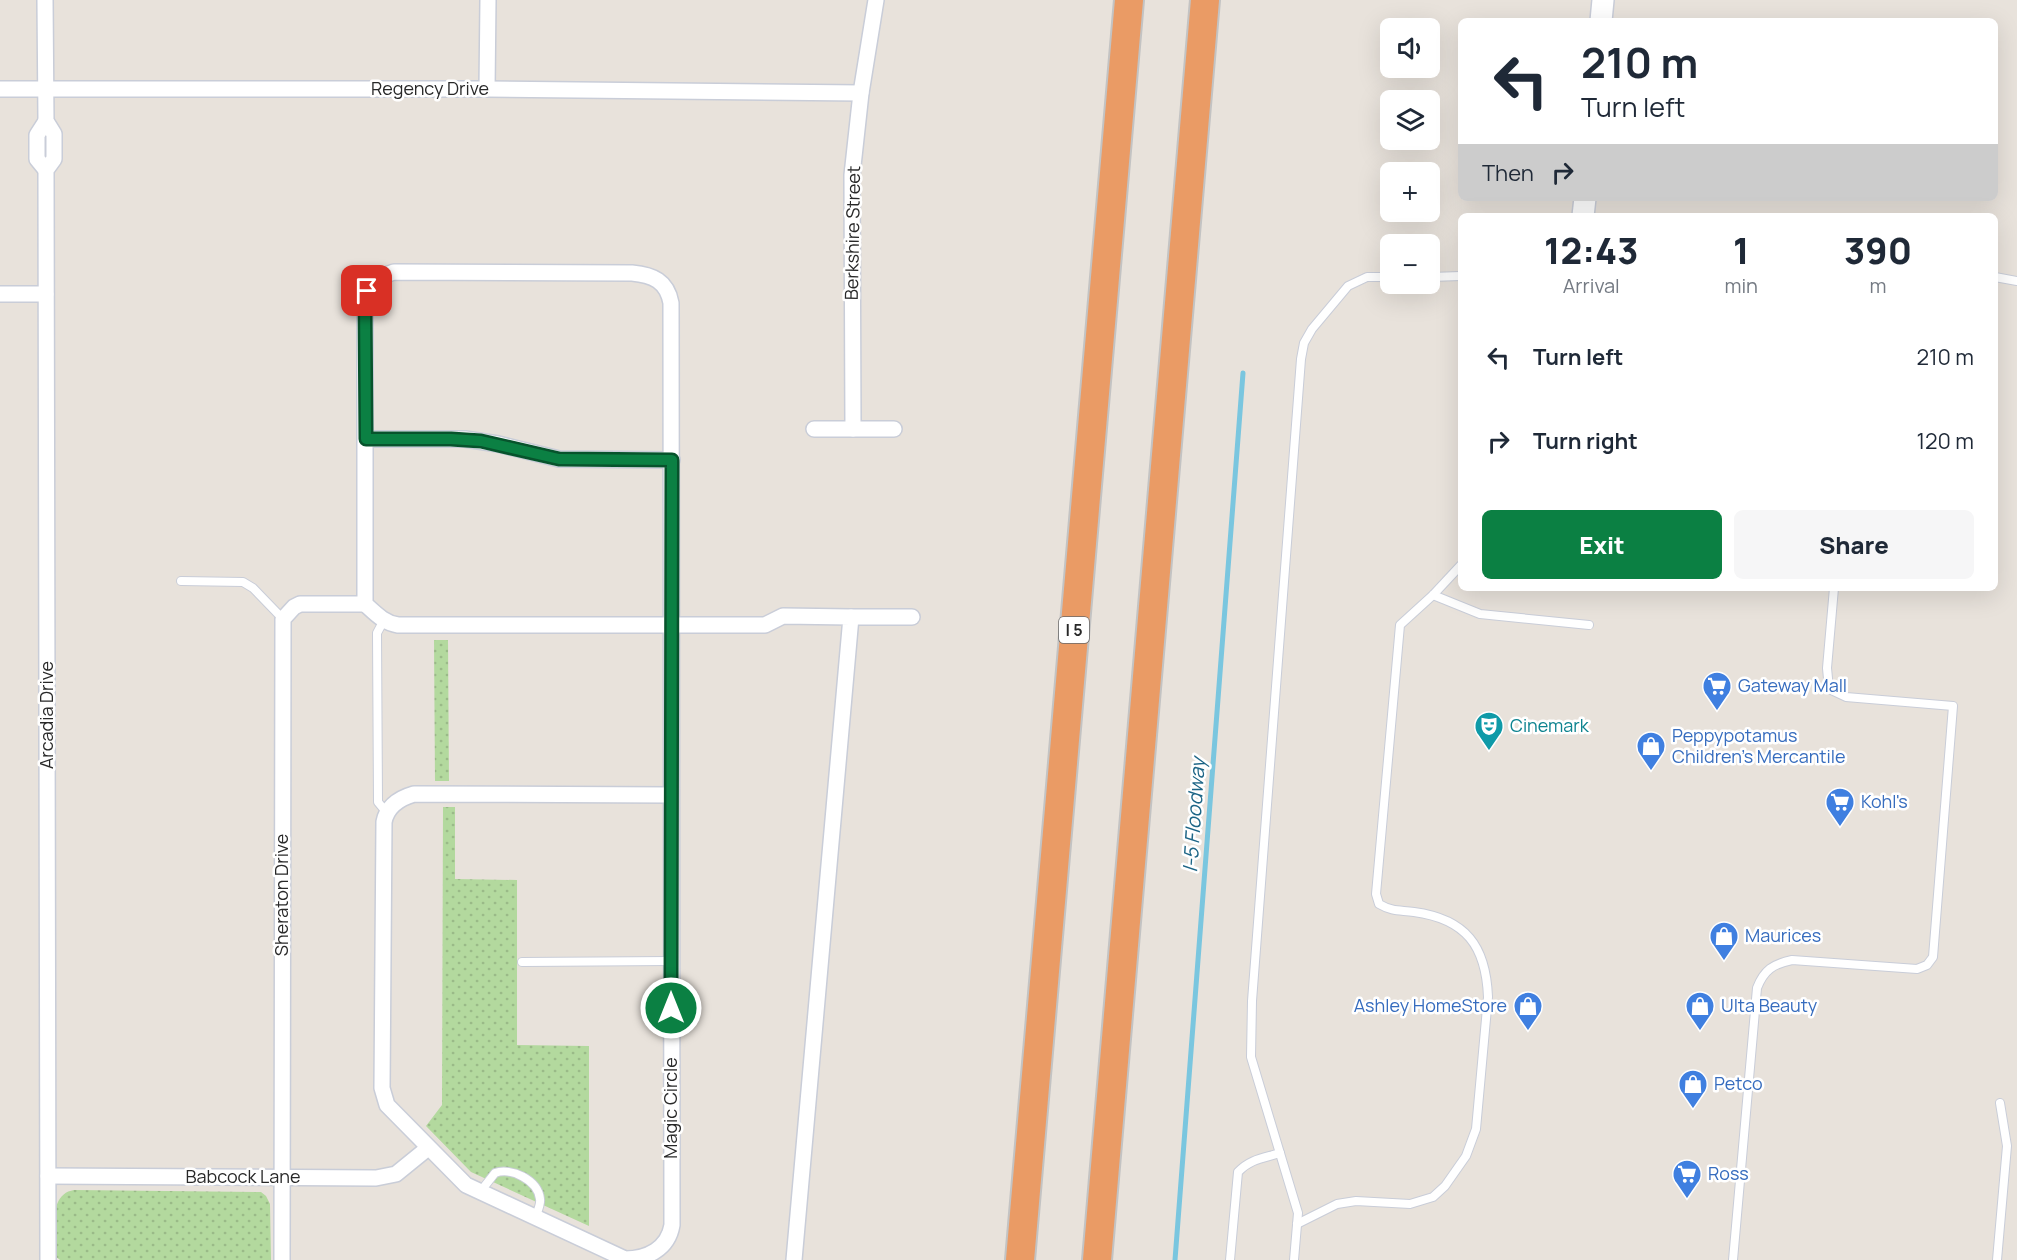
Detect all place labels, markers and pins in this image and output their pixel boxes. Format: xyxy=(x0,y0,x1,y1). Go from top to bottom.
pin xyxy=(341,265,392,316)
supermarket icon: Gateway Mall xyxy=(1701,670,1733,712)
place label: Gateway Mall xyxy=(1738,673,1847,697)
theatre icon: Cinemark xyxy=(1473,710,1505,752)
place label: Cinemark xyxy=(1510,713,1590,737)
place label: Peppypotamus Children's Mercantile xyxy=(1672,723,1845,768)
shop icon: Peppypotamus Children's Mercantile xyxy=(1635,730,1667,772)
supermarket icon: Kohl's xyxy=(1824,786,1856,828)
place label: Kohl's xyxy=(1861,789,1908,813)
shop icon: Maurices xyxy=(1708,920,1740,962)
place label: Maurices xyxy=(1745,923,1821,947)
shop icon: Ashley HomeStore xyxy=(1512,990,1544,1032)
shop icon: Ulta Beauty xyxy=(1684,990,1716,1032)
place label: Ashley HomeStore xyxy=(1354,993,1507,1017)
place label: Ulta Beauty xyxy=(1721,993,1818,1017)
shop icon: Petco xyxy=(1677,1068,1709,1110)
place label: Petco xyxy=(1714,1071,1763,1095)
supermarket icon: Ross xyxy=(1671,1158,1703,1200)
place label: Ross xyxy=(1708,1161,1749,1185)

